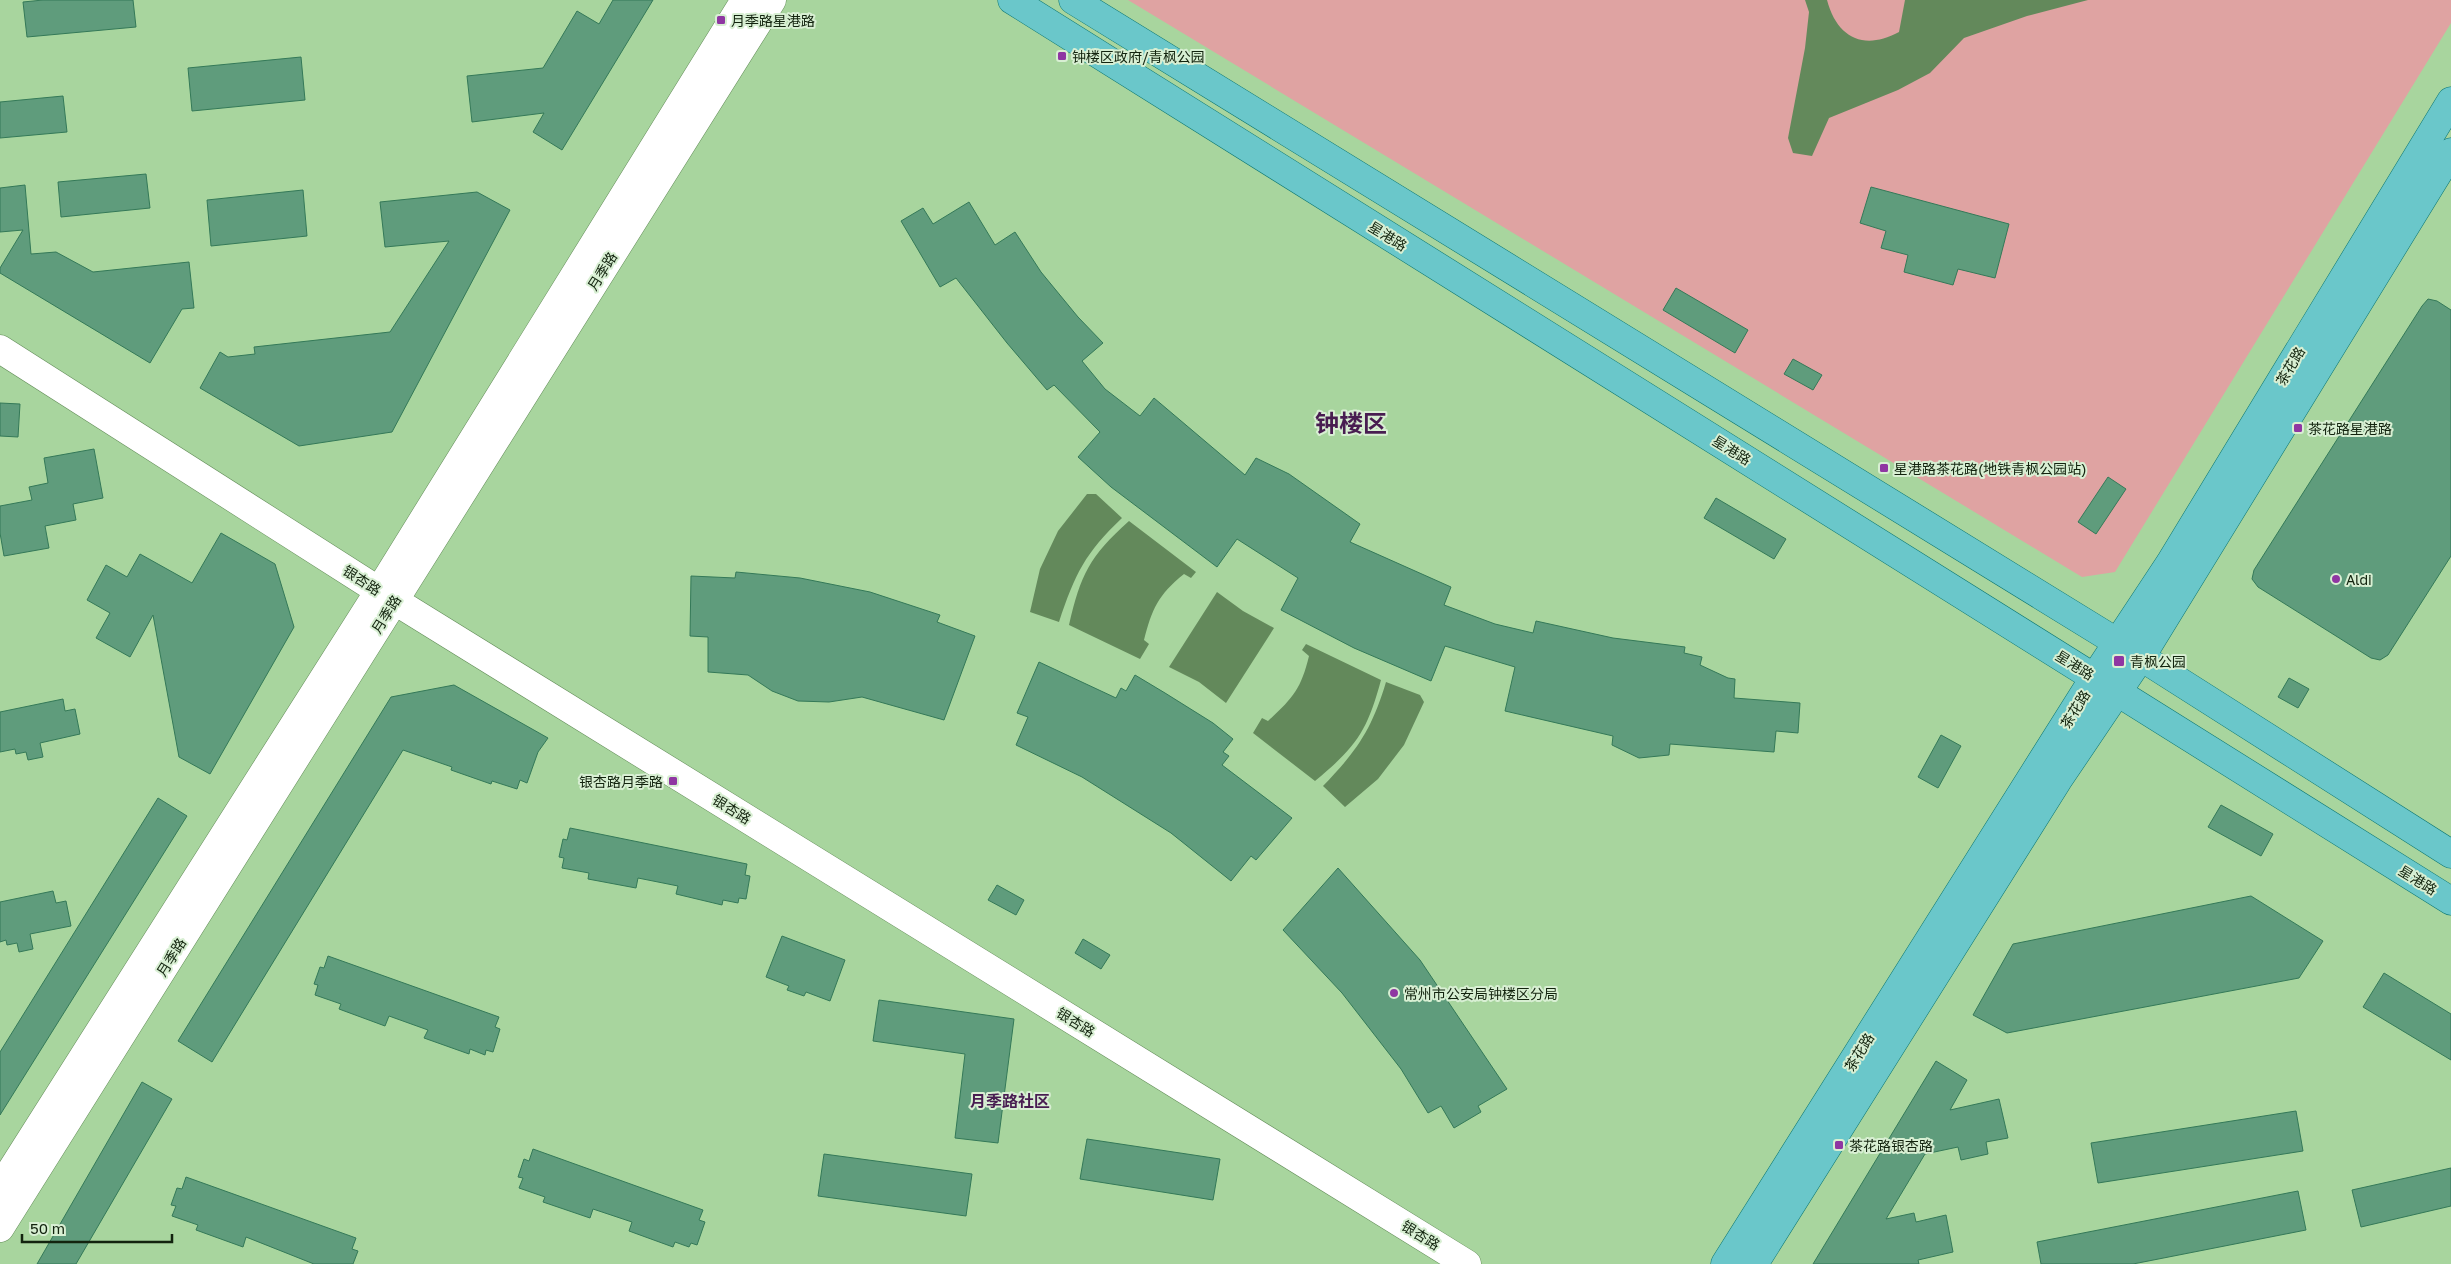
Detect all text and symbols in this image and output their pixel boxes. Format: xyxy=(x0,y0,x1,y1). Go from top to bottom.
place label: 月季路星港路 xyxy=(731,12,815,29)
marker: 月季路星港路 xyxy=(715,14,727,26)
place label: 钟楼区政府/青枫公园 xyxy=(1072,48,1205,65)
marker: 钟楼区政府/青枫公园 xyxy=(1056,50,1068,62)
street label: 星港路 xyxy=(1366,218,1410,254)
street label: 月季路 xyxy=(584,249,620,293)
street label: 茶花路 xyxy=(2272,344,2308,388)
district label: 钟楼区 xyxy=(1315,408,1387,437)
place label: 茶花路星港路 xyxy=(2308,420,2392,437)
marker: 茶花路星港路 xyxy=(2292,422,2304,434)
street label: 星港路 xyxy=(1710,432,1754,468)
place label: 星港路茶花路(地铁青枫公园站) xyxy=(1894,460,2087,477)
marker: 星港路茶花路(地铁青枫公园站) xyxy=(1878,462,1890,474)
street label: 银杏路 xyxy=(340,561,384,599)
place label: Aldi xyxy=(2346,571,2372,588)
marker: Aldi xyxy=(2330,573,2342,585)
street label: 月季路 xyxy=(368,592,404,636)
street label: 星港路 xyxy=(2053,647,2097,683)
place label: 青枫公园 xyxy=(2130,653,2186,670)
marker: 青枫公园 xyxy=(2112,654,2126,668)
street label: 茶花路 xyxy=(2057,687,2093,731)
place label: 银杏路月季路 xyxy=(579,773,663,790)
marker: 银杏路月季路 xyxy=(667,775,679,787)
street label: 银杏路 xyxy=(710,791,754,827)
street label: 星港路 xyxy=(2396,862,2440,898)
street label: 月季路 xyxy=(153,935,189,979)
place label: 常州市公安局钟楼区分局 xyxy=(1404,985,1558,1002)
marker: 常州市公安局钟楼区分局 xyxy=(1388,987,1400,999)
street label: 银杏路 xyxy=(1054,1004,1098,1040)
street label: 茶花路 xyxy=(1841,1030,1877,1074)
district label: 月季路社区 xyxy=(970,1091,1050,1111)
place label: 茶花路银杏路 xyxy=(1849,1137,1933,1154)
marker: 茶花路银杏路 xyxy=(1833,1139,1845,1151)
scale bar xyxy=(22,1212,172,1244)
street label: 银杏路 xyxy=(1399,1217,1443,1253)
text: 50 m xyxy=(30,1219,65,1237)

